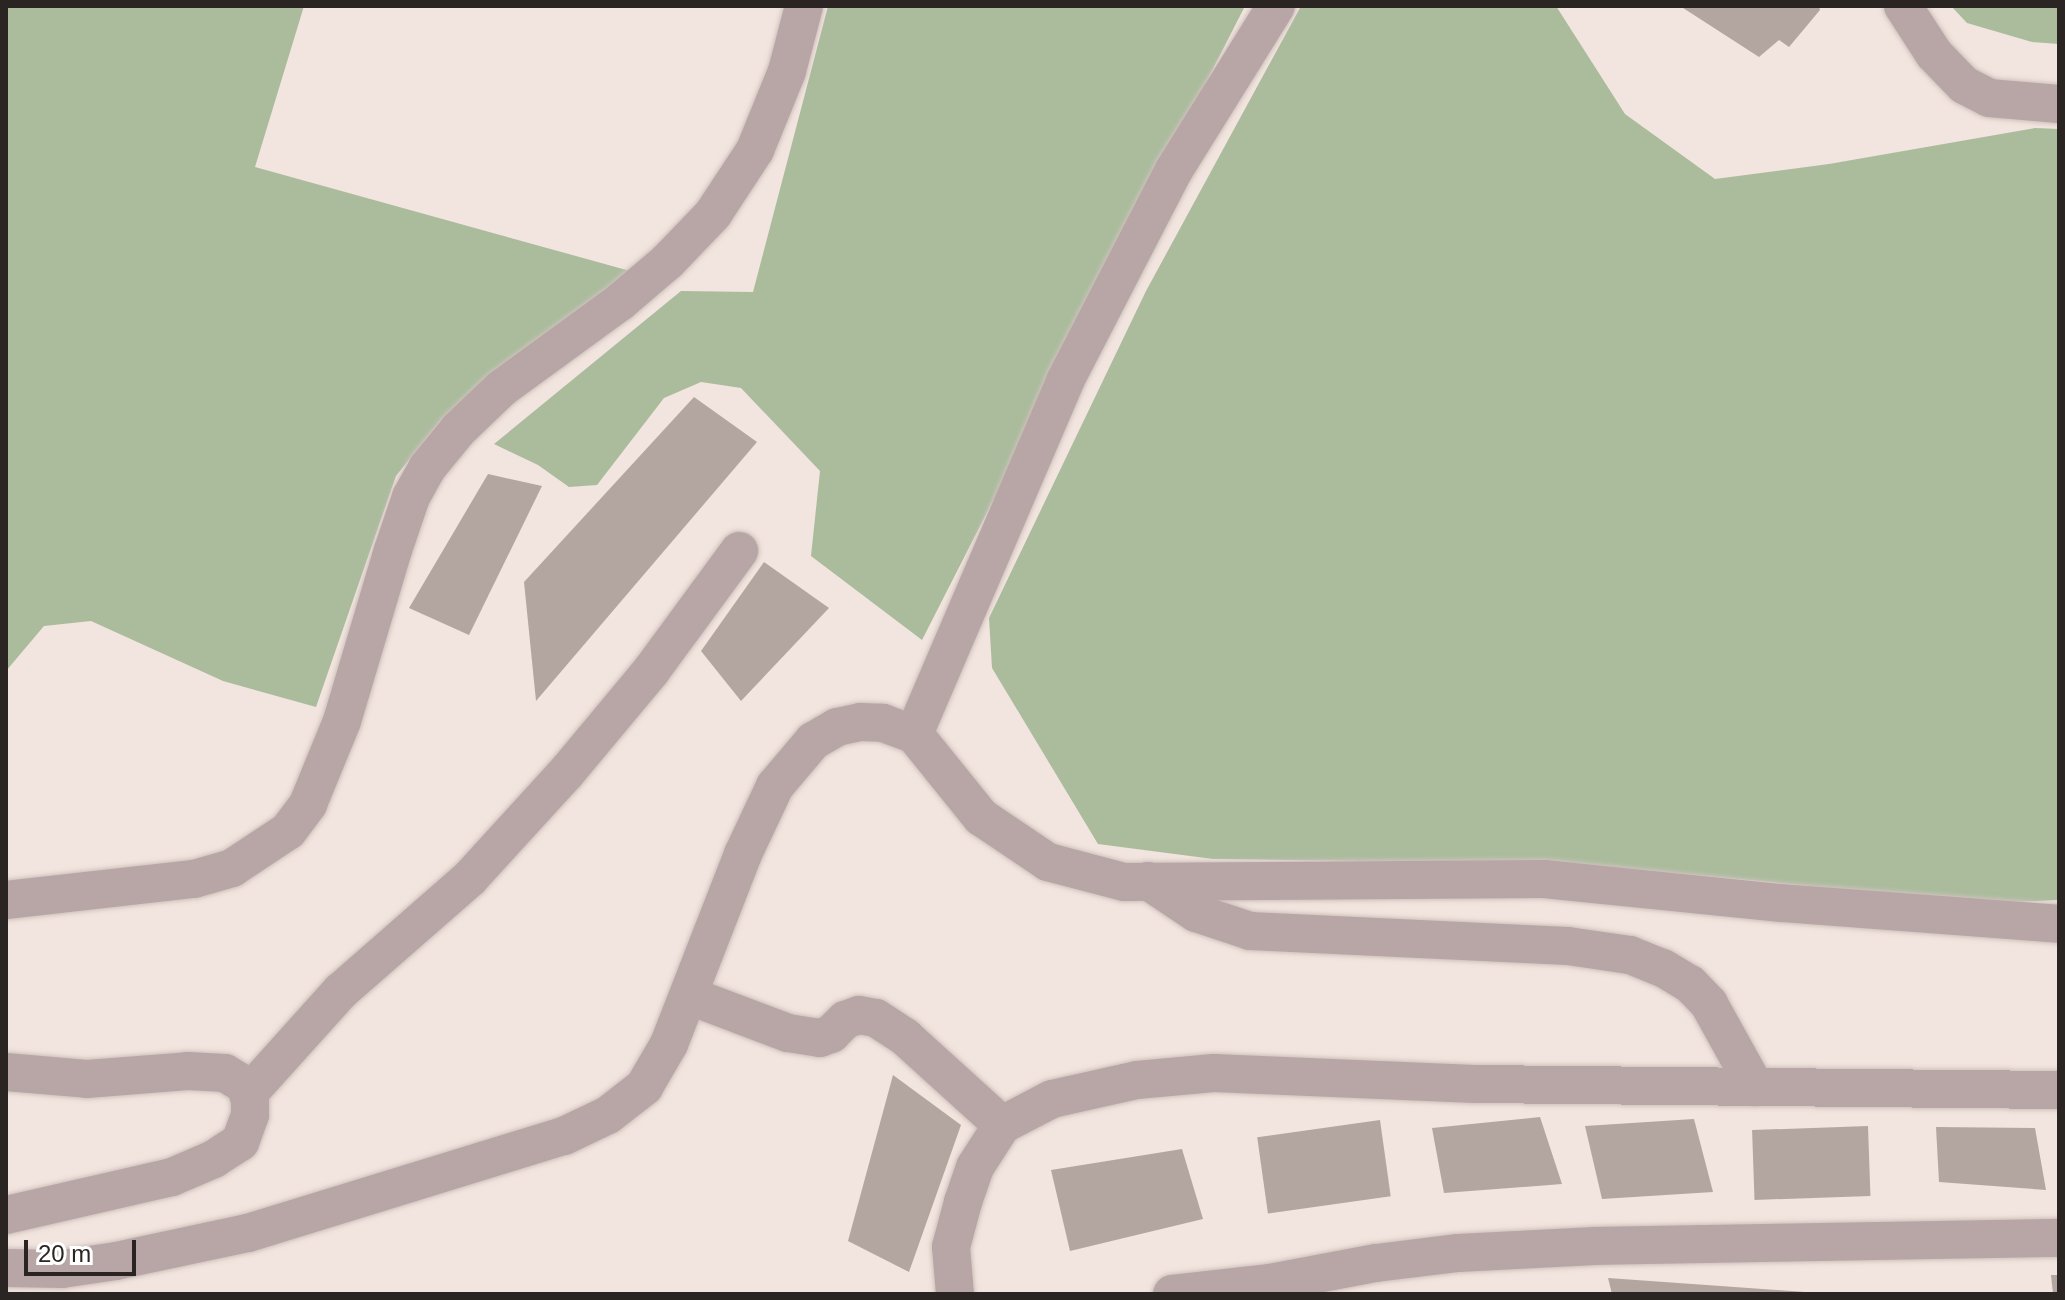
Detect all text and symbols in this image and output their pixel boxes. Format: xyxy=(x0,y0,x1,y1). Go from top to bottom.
scale bar xyxy=(28,1224,140,1274)
text: 20 m xyxy=(38,1240,91,1267)

